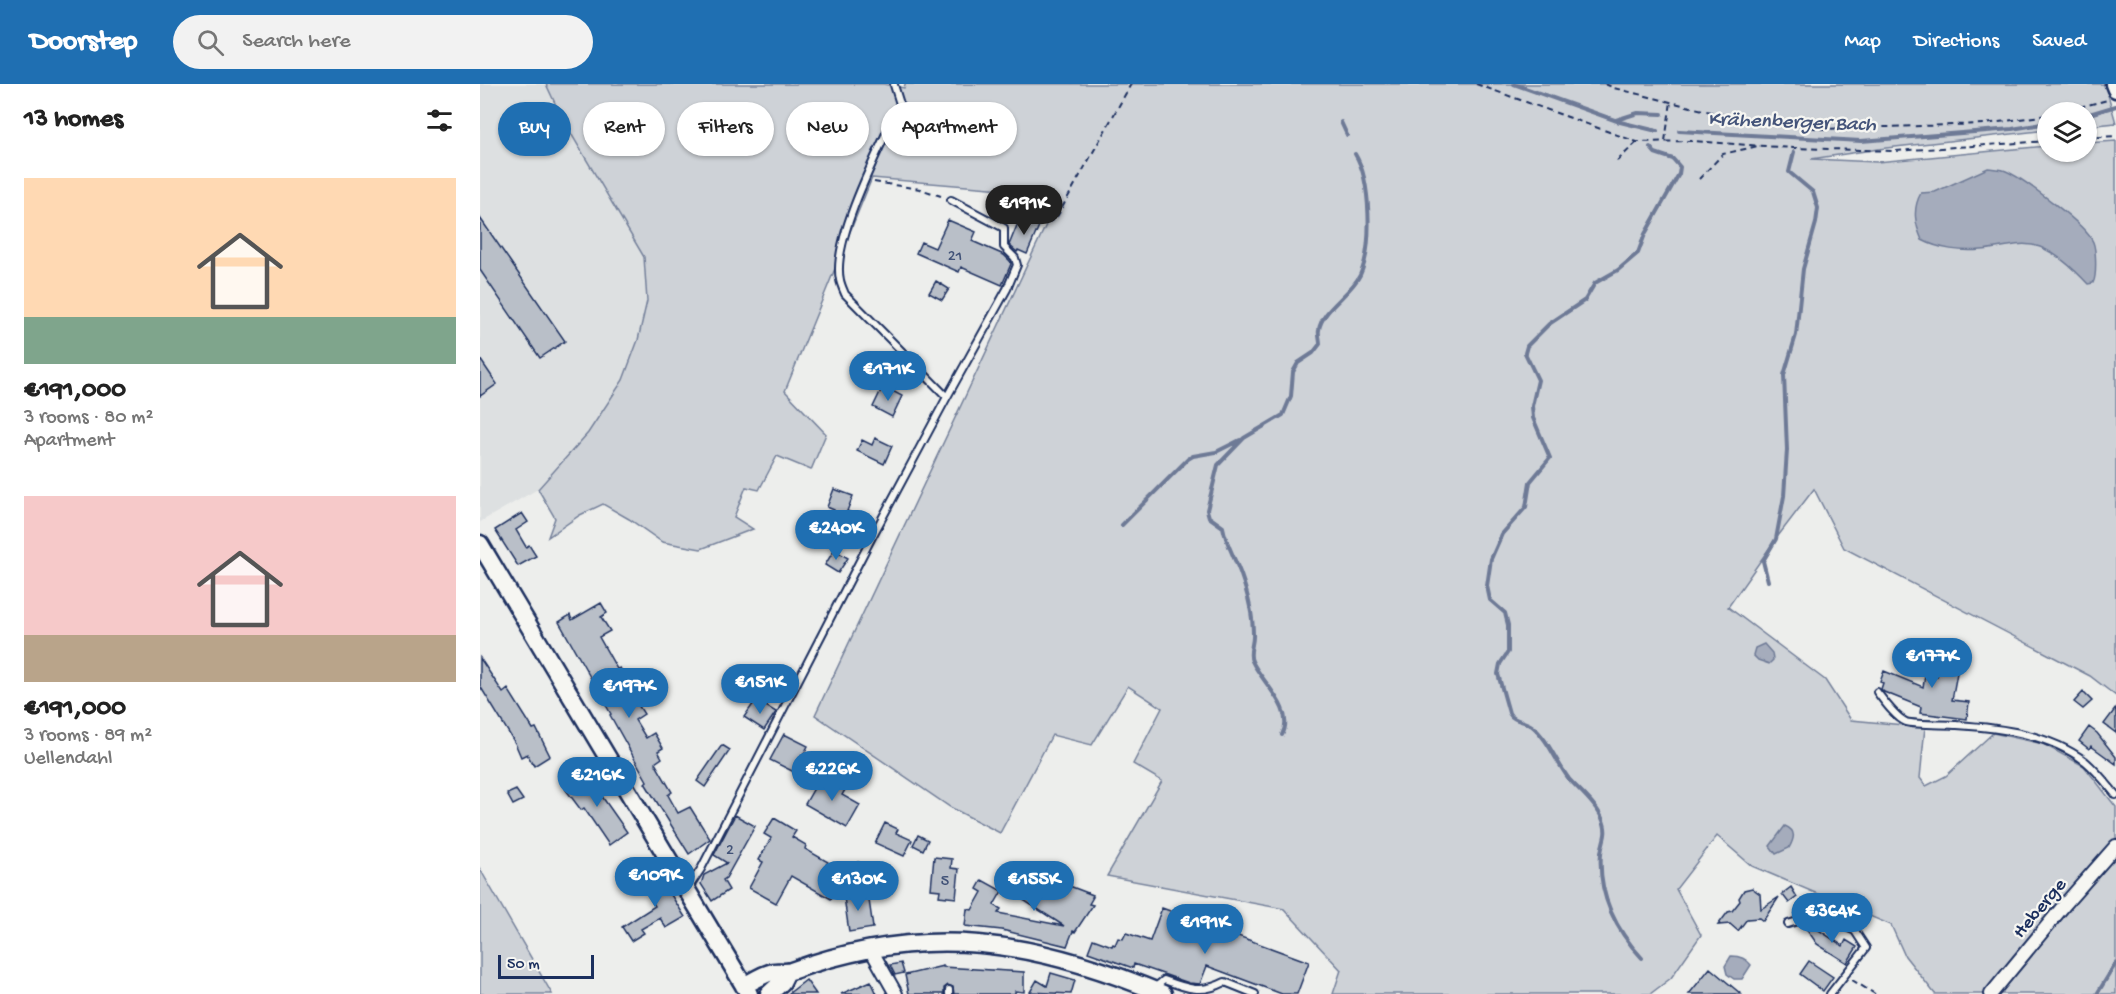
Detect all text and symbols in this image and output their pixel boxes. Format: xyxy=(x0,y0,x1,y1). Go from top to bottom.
search box xyxy=(173,15,593,69)
text: Doorstep xyxy=(30,26,137,59)
icon: search xyxy=(194,26,227,59)
text: Search here xyxy=(242,29,351,55)
text: Map xyxy=(1844,30,1881,55)
text: Directions xyxy=(1914,30,1999,55)
text: Saved xyxy=(2032,30,2086,55)
chip: Buy xyxy=(498,102,571,156)
chip: Rent xyxy=(583,102,665,156)
chip: Filters xyxy=(677,102,774,156)
chip: New xyxy=(786,102,869,156)
chip: Apartment xyxy=(881,102,1017,156)
map controls xyxy=(2037,102,2097,162)
button: layers xyxy=(2037,102,2097,162)
icon: filters xyxy=(423,104,456,137)
text: 13 homes xyxy=(24,105,123,136)
water label: Krähenberger Bach xyxy=(1707,108,1877,139)
pin: €191K xyxy=(982,185,1066,236)
text: €191K xyxy=(999,193,1049,216)
icon: home xyxy=(186,217,294,325)
house number: 21 xyxy=(948,248,962,267)
pin: €171K xyxy=(846,351,930,402)
text: €171K xyxy=(863,359,913,382)
text: €191,000 xyxy=(24,376,126,407)
text: 3 rooms · 80 m² xyxy=(24,407,153,430)
text: Apartment xyxy=(24,430,114,453)
pin: €240K xyxy=(794,510,878,561)
text: €240K xyxy=(809,518,863,541)
icon: home xyxy=(186,535,294,643)
pin: €177K xyxy=(1890,638,1974,689)
text: €177K xyxy=(1906,646,1958,669)
pin: €151K xyxy=(718,664,802,715)
pin: €197K xyxy=(587,668,671,719)
text: €151K xyxy=(735,672,785,695)
text: €197K xyxy=(603,676,655,699)
text: €191,000 xyxy=(24,694,126,725)
text: 3 rooms · 89 m² xyxy=(24,725,152,748)
text: Uellendahl xyxy=(24,748,112,771)
pin: €226K xyxy=(790,751,874,802)
pin: €216K xyxy=(555,757,639,808)
text: €226K xyxy=(806,759,858,782)
text: €216K xyxy=(572,765,622,788)
house number: 2 xyxy=(726,842,734,861)
pin: €109K xyxy=(613,857,697,908)
pin: €130K xyxy=(816,861,900,912)
pin: €155K xyxy=(992,861,1076,912)
text: €109K xyxy=(629,865,681,888)
text: €130K xyxy=(832,869,884,892)
text: €155K xyxy=(1008,869,1060,892)
house number: 5 xyxy=(941,873,949,892)
street label: Heberge xyxy=(2009,874,2073,944)
pin: €364K xyxy=(1790,893,1874,944)
text: €364K xyxy=(1806,901,1858,924)
pin: €191K xyxy=(1163,904,1247,955)
text: €191K xyxy=(1180,912,1230,935)
scale bar xyxy=(498,952,594,980)
text: 50 m xyxy=(507,956,540,975)

